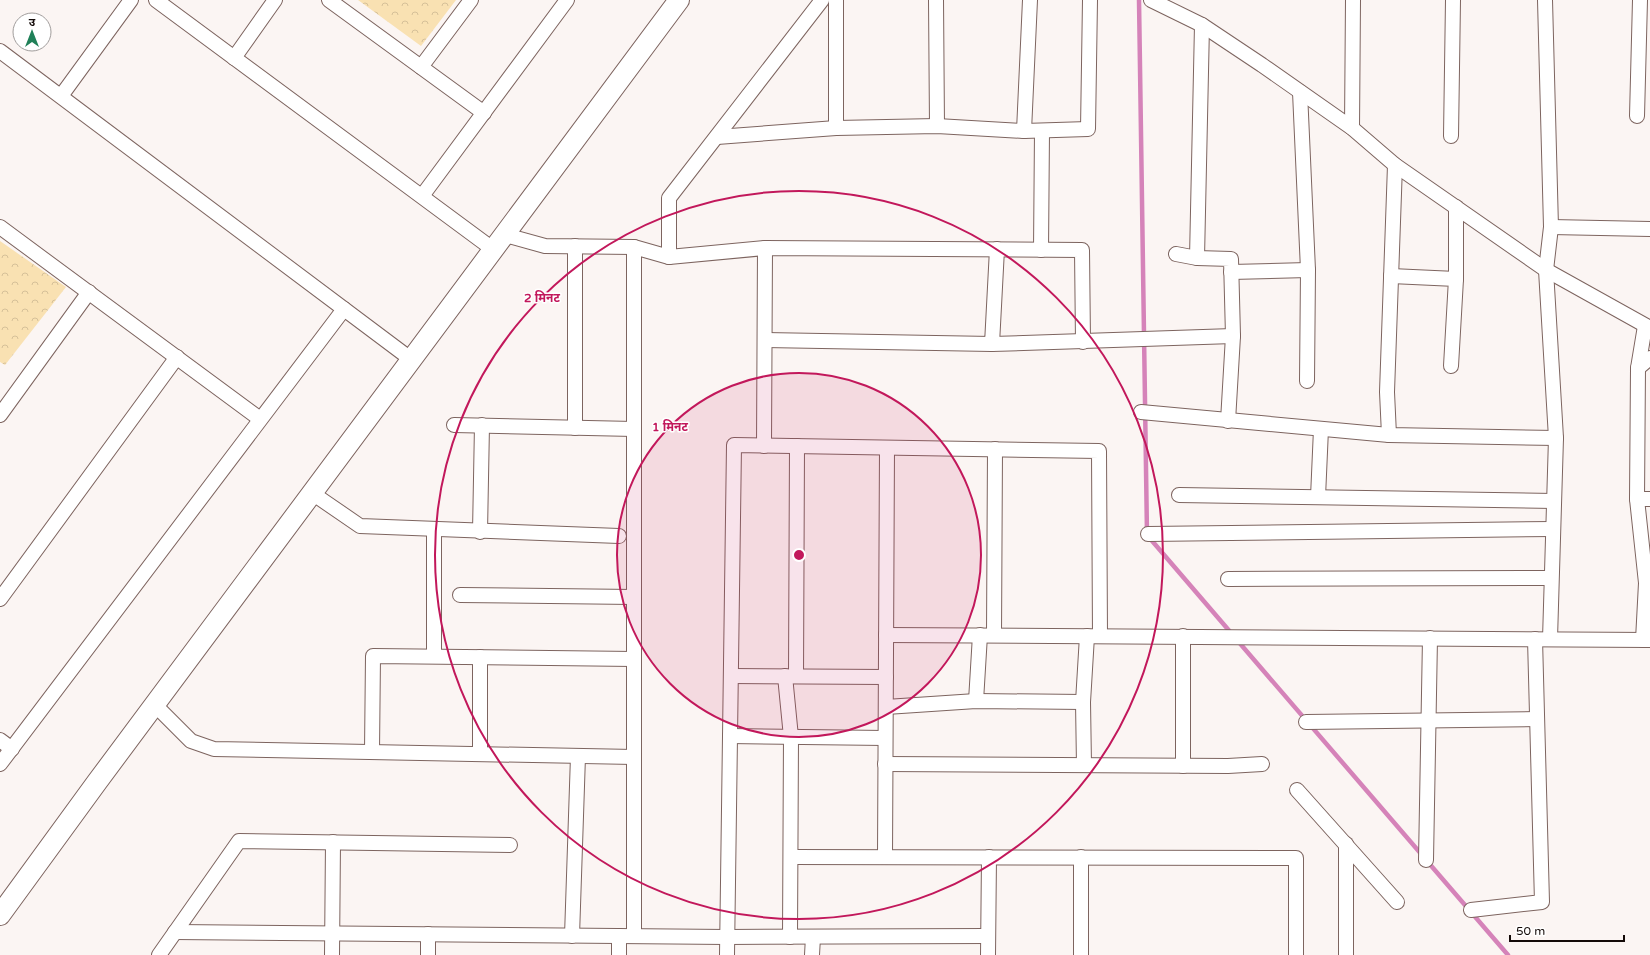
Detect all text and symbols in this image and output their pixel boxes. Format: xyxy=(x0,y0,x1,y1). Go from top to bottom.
north arrow xyxy=(12,12,52,52)
text: उ xyxy=(29,16,36,29)
text: 2 मिनट xyxy=(524,290,560,305)
text: 1 मिनट xyxy=(652,419,688,434)
centre of rings xyxy=(792,548,806,562)
scale bar xyxy=(1510,917,1624,943)
text: 50 m xyxy=(1516,924,1545,938)

